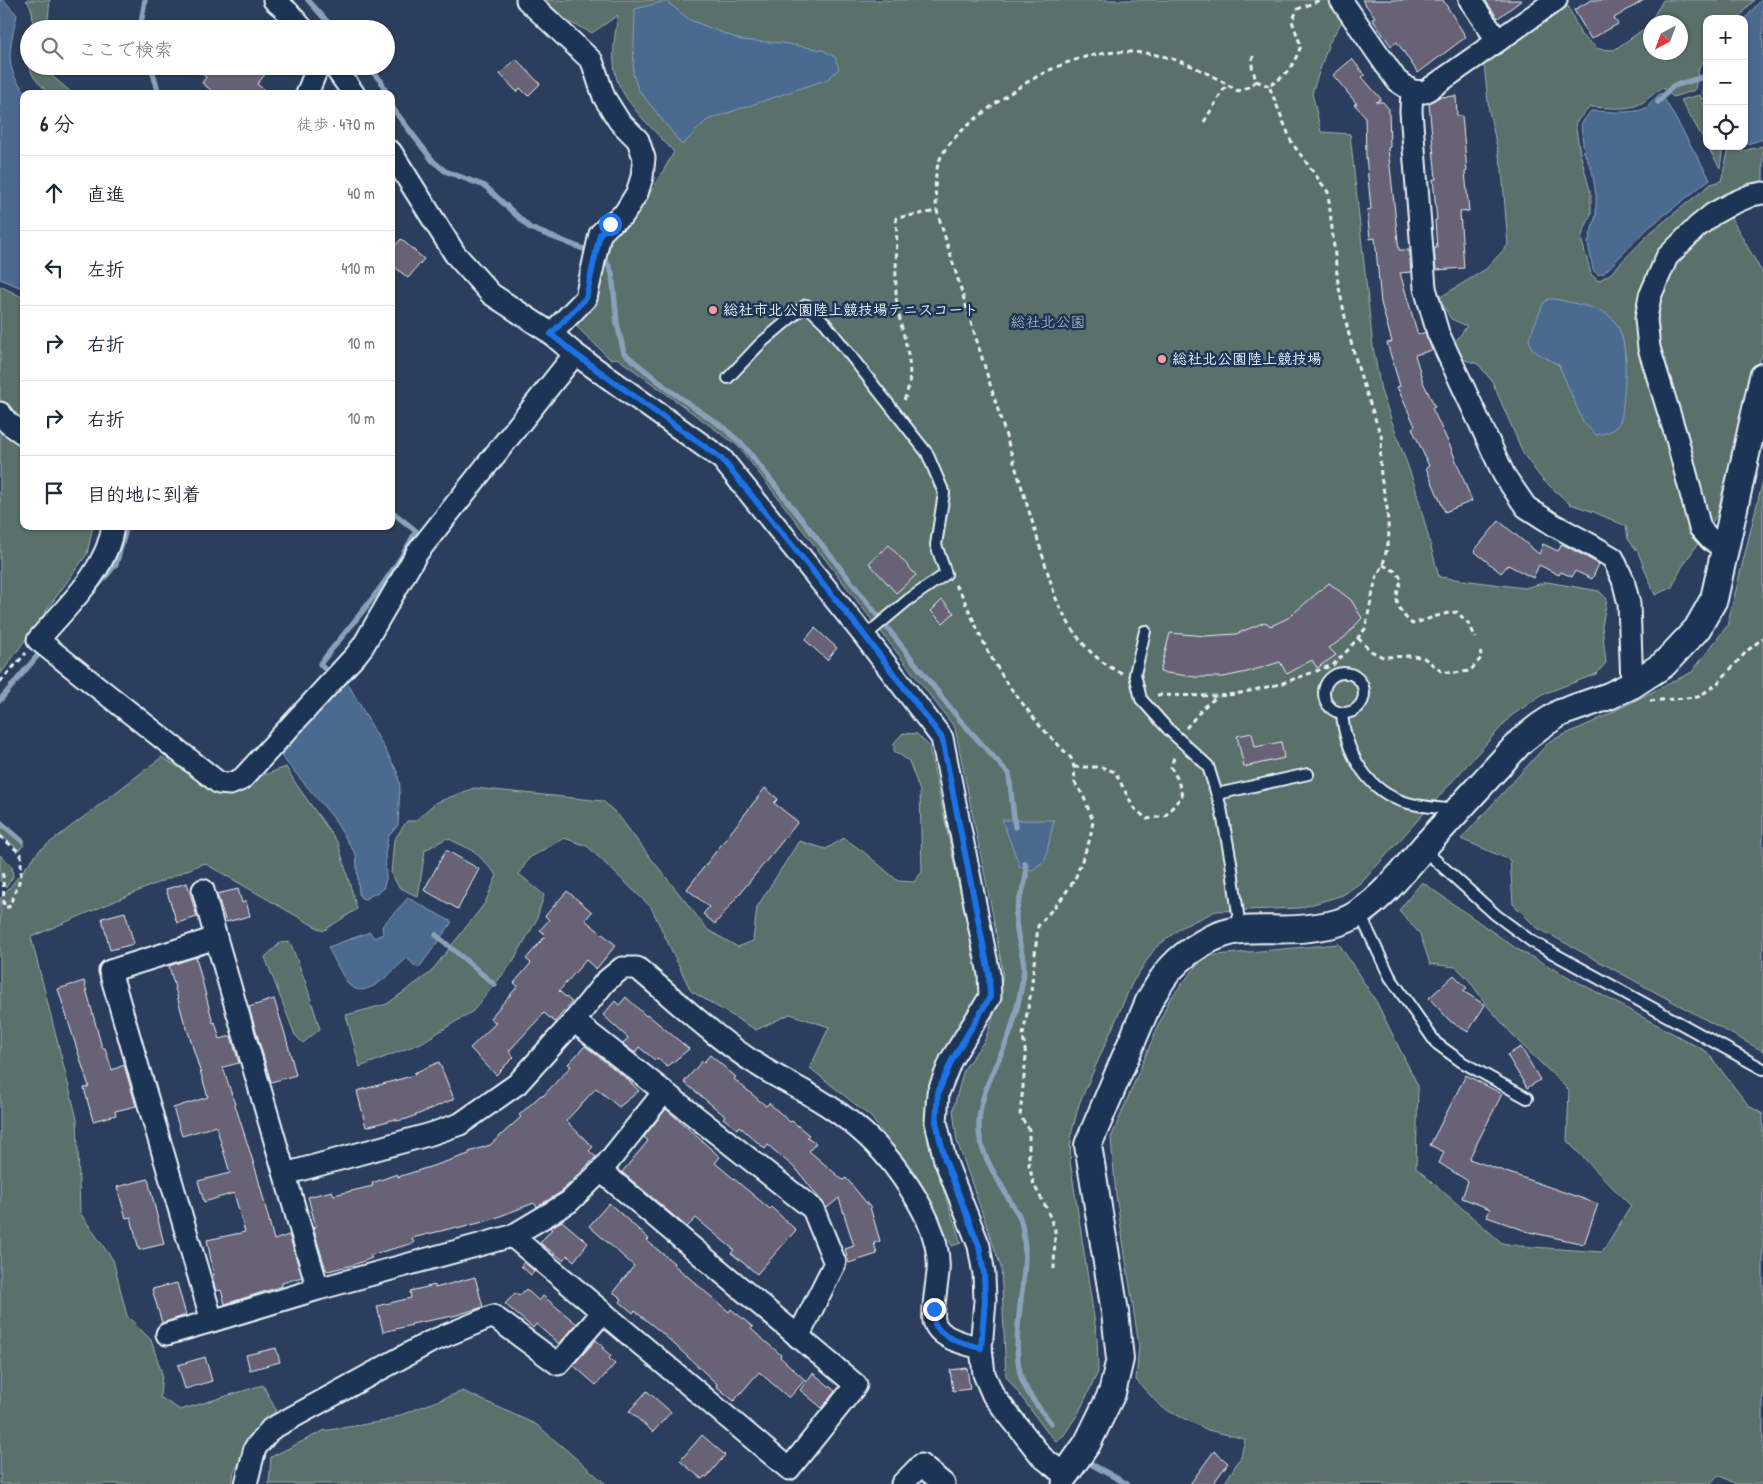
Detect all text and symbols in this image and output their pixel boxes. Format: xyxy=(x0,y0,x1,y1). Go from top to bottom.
north arrow xyxy=(1643,15,1688,60)
map controls xyxy=(1703,15,1748,150)
button: + xyxy=(1703,15,1748,60)
search box xyxy=(20,20,395,75)
icon: search xyxy=(38,34,66,62)
text: ここで検索 xyxy=(78,36,173,62)
button: − xyxy=(1703,60,1748,105)
button: locate xyxy=(1703,105,1748,150)
text: 6 分 xyxy=(40,109,74,138)
text: 徒歩 · 470 m xyxy=(297,113,375,135)
icon: ahead xyxy=(40,179,68,207)
text: 直進 xyxy=(87,181,125,207)
text: 40 m xyxy=(347,182,375,204)
route start xyxy=(599,213,622,236)
icon: left xyxy=(40,254,68,282)
text: 左折 xyxy=(87,256,125,282)
text: 410 m xyxy=(341,257,375,279)
place label: 総社市北公園陸上競技場テニスコート xyxy=(723,299,978,320)
marker: 総社市北公園陸上競技場テニスコート xyxy=(707,304,719,316)
park label: 総社北公園 xyxy=(1010,311,1086,332)
icon: right xyxy=(40,329,68,357)
text: 右折 xyxy=(87,331,125,357)
text: 10 m xyxy=(347,332,375,354)
place label: 総社北公園陸上競技場 xyxy=(1172,348,1322,369)
marker: 総社北公園陸上競技場 xyxy=(1156,353,1168,365)
icon: right xyxy=(40,404,68,432)
text: 右折 xyxy=(87,406,125,432)
text: 10 m xyxy=(347,407,375,429)
icon: arrive xyxy=(40,479,68,507)
text: 目的地に到着 xyxy=(87,481,201,507)
route end xyxy=(923,1298,946,1321)

